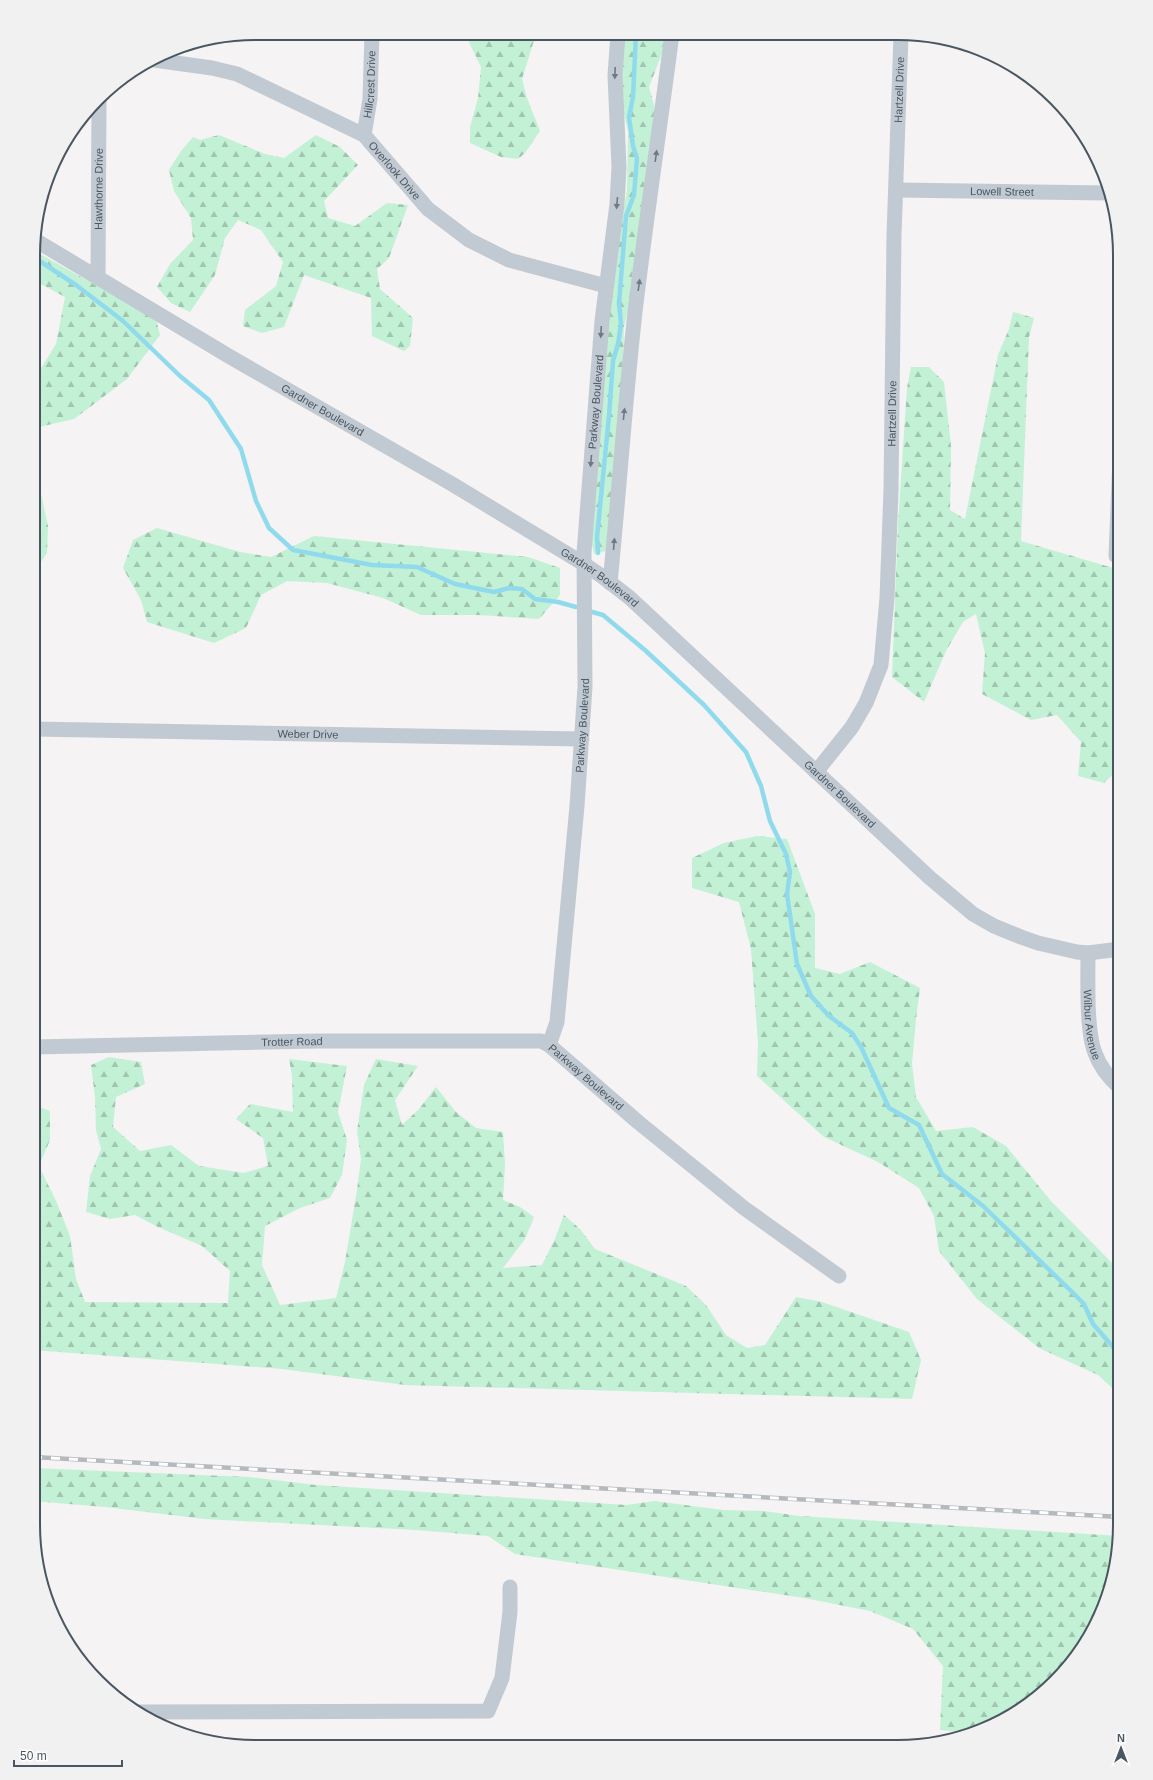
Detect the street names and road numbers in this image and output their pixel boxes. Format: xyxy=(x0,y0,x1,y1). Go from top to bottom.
street label: Hillcrest Drive xyxy=(361,50,377,119)
street label: Hartzell Drive xyxy=(892,56,906,123)
street label: Overlook Drive xyxy=(366,139,423,202)
street label: Hawthorne Drive xyxy=(92,148,105,230)
street label: Lowell Street xyxy=(970,185,1034,198)
street label: Parkway Boulevard xyxy=(586,354,605,450)
street label: Hartzell Drive xyxy=(886,380,898,447)
street label: Gardner Boulevard xyxy=(279,382,366,438)
street label: Gardner Boulevard xyxy=(559,545,641,609)
street label: Parkway Boulevard xyxy=(573,678,591,773)
street label: Weber Drive xyxy=(277,727,339,741)
street label: Gardner Boulevard xyxy=(802,758,878,830)
street label: Wilbur Avenue xyxy=(1082,989,1103,1062)
street label: Trotter Road xyxy=(261,1035,323,1048)
street label: Parkway Boulevard xyxy=(546,1041,626,1113)

